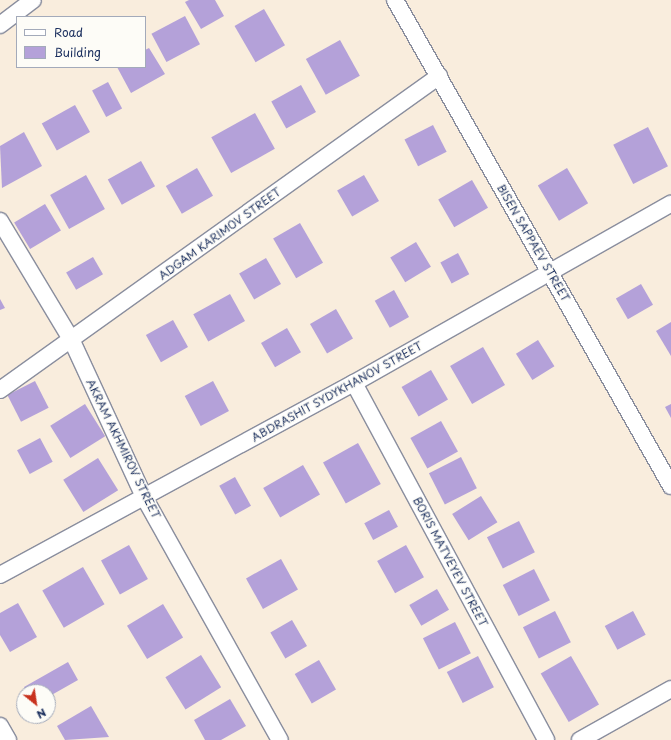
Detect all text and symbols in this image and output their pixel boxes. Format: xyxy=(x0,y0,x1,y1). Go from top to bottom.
legend xyxy=(16,16,146,68)
text: Road xyxy=(54,23,83,41)
text: Building xyxy=(54,43,101,61)
street label: BISEN SAPPAEV STREET xyxy=(493,181,573,305)
street label: ADGAM KARIMOV STREET xyxy=(156,185,284,283)
street label: ABDRASHIT SYDYKHANOV STREET xyxy=(248,339,426,445)
street label: AKRAM AKHMIROV STREET xyxy=(83,376,163,522)
street label: BORIS MATVEYEV STREET xyxy=(410,494,490,630)
north arrow xyxy=(16,684,56,724)
text: N xyxy=(34,704,50,724)

